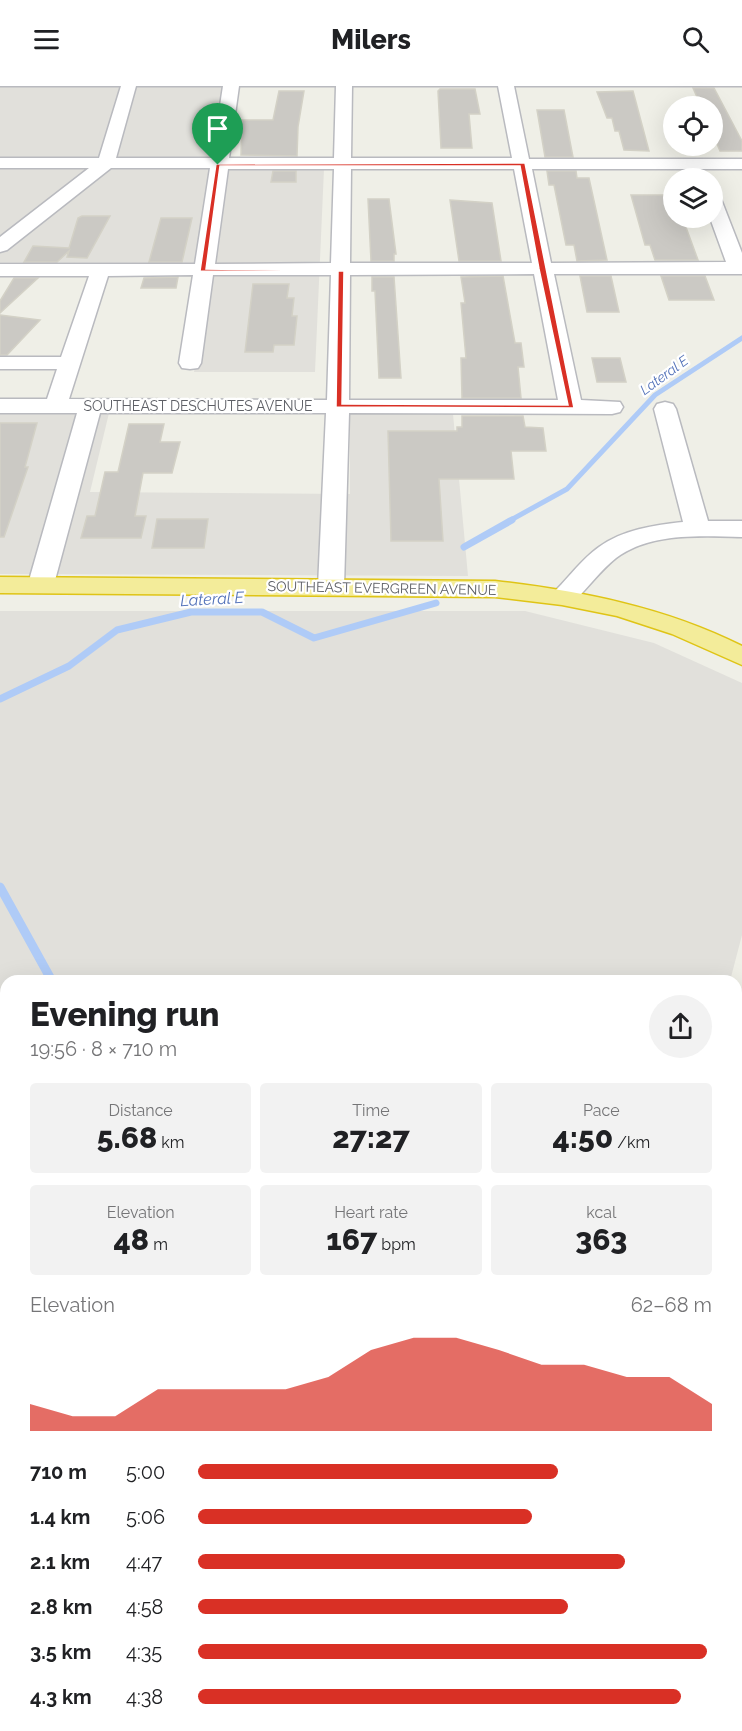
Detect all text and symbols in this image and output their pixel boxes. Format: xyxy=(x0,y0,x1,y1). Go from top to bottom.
icon: menu xyxy=(30,23,63,56)
icon: search xyxy=(679,23,712,56)
text: Milers xyxy=(331,24,411,55)
map controls xyxy=(663,96,723,228)
button: locate xyxy=(663,96,723,156)
pin xyxy=(192,103,243,165)
icon: arrive xyxy=(201,112,234,145)
button: layers xyxy=(663,168,723,228)
water label: Lateral E xyxy=(637,352,692,398)
street label: SOUTHEAST DESCHUTES AVENUE xyxy=(83,398,313,414)
street label: SOUTHEAST EVERGREEN AVENUE xyxy=(267,578,497,598)
water label: Lateral E xyxy=(180,588,245,610)
text: Evening run xyxy=(30,995,220,1034)
button: share xyxy=(649,995,712,1058)
text: 19:56 · 8 × 710 m xyxy=(30,1037,177,1061)
text: Distance xyxy=(109,1101,173,1120)
text: Time xyxy=(352,1101,390,1120)
text: Pace xyxy=(583,1101,620,1120)
text: 5.68 xyxy=(97,1120,157,1155)
text: 27:27 xyxy=(332,1120,410,1155)
text: 4:50 xyxy=(552,1120,613,1155)
text: km xyxy=(157,1133,184,1152)
text: /km xyxy=(613,1133,650,1152)
text: Elevation xyxy=(107,1203,175,1222)
text: Heart rate xyxy=(334,1203,408,1222)
text: kcal xyxy=(586,1203,616,1222)
text: 48 xyxy=(113,1222,149,1257)
text: 167 xyxy=(326,1222,377,1257)
text: 363 xyxy=(575,1222,627,1257)
text: m xyxy=(149,1235,168,1254)
text: bpm xyxy=(377,1235,416,1254)
text: Elevation xyxy=(30,1293,115,1317)
text: 62–68 m xyxy=(631,1293,712,1317)
text: 710 m xyxy=(30,1460,87,1484)
text: 5:00 xyxy=(126,1460,165,1484)
text: 1.4 km xyxy=(30,1505,90,1529)
text: 5:06 xyxy=(126,1505,165,1529)
text: 2.1 km xyxy=(30,1550,90,1574)
text: 4:47 xyxy=(126,1550,162,1574)
text: 2.8 km xyxy=(30,1595,92,1619)
text: 4:58 xyxy=(126,1595,163,1619)
text: 3.5 km xyxy=(30,1640,91,1664)
text: 4:35 xyxy=(126,1640,162,1664)
text: 4.3 km xyxy=(30,1685,92,1709)
text: 4:38 xyxy=(126,1685,163,1709)

